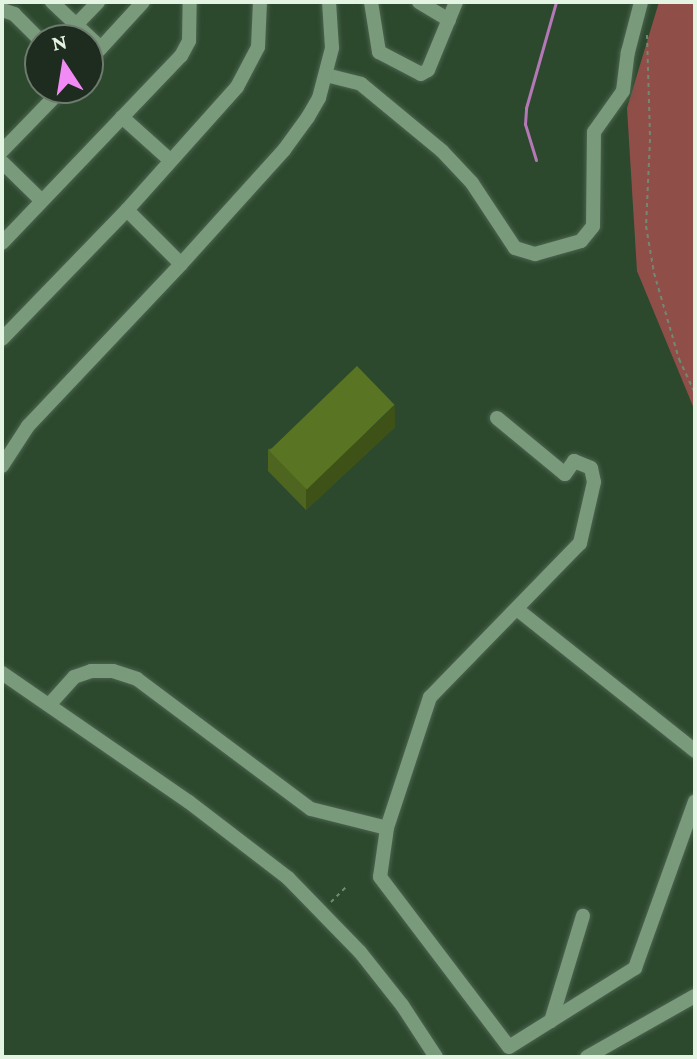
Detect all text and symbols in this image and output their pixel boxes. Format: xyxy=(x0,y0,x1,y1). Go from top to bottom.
north arrow xyxy=(24,24,104,104)
text: N xyxy=(49,28,69,56)

